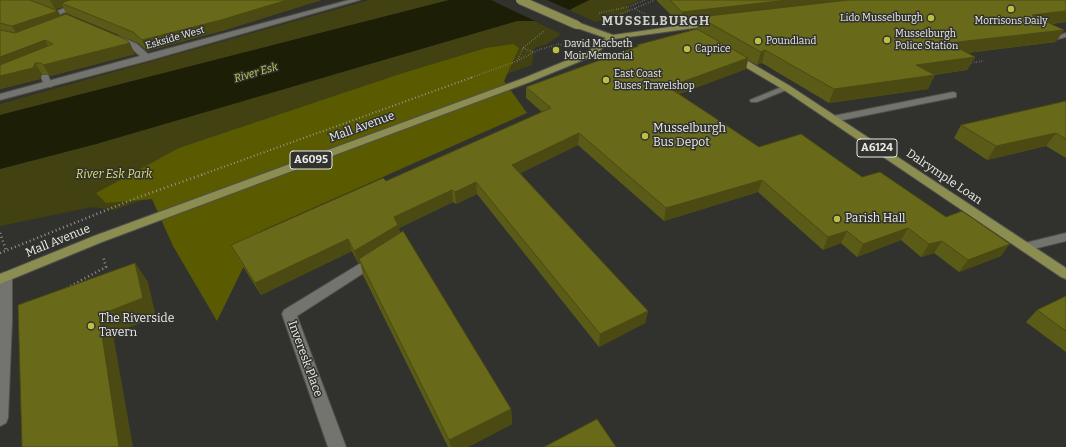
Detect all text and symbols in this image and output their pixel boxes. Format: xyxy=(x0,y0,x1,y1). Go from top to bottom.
marker: Morrisons Daily xyxy=(1006,4,1016,14)
place label: Lido Musselburgh xyxy=(840,12,923,24)
district label: MUSSELBURGH xyxy=(602,13,710,29)
marker: Lido Musselburgh xyxy=(926,13,936,23)
place label: Morrisons Daily xyxy=(974,15,1048,27)
street label: Eskside West xyxy=(144,24,206,52)
place label: Musselburgh Police Station xyxy=(895,28,958,52)
place label: Poundland xyxy=(766,35,816,47)
marker: Musselburgh Police Station xyxy=(882,35,892,45)
marker: Poundland xyxy=(753,36,763,46)
place label: David Macbeth Moir Memorial xyxy=(564,38,633,62)
place label: Caprice xyxy=(695,43,730,55)
marker: Caprice xyxy=(682,44,692,54)
marker: David Macbeth Moir Memorial xyxy=(551,45,561,55)
water label: River Esk xyxy=(233,60,279,86)
place label: East Coast Buses Travelshop xyxy=(614,68,695,92)
marker: East Coast Buses Travelshop xyxy=(601,75,611,85)
street label: Mall Avenue xyxy=(327,109,397,145)
place label: Musselburgh Bus Depot xyxy=(653,122,726,150)
marker: Musselburgh Bus Depot xyxy=(640,131,650,141)
road number: A6124 xyxy=(857,139,897,157)
street label: Dalrymple Loan xyxy=(903,146,985,208)
road number: A6095 xyxy=(290,151,332,169)
park label: River Esk Park xyxy=(76,168,152,182)
place label: Parish Hall xyxy=(845,212,906,226)
marker: Parish Hall xyxy=(832,214,842,224)
street label: Mall Avenue xyxy=(24,221,92,261)
place label: The Riverside Tavern xyxy=(99,312,174,340)
street label: Inveresk Place xyxy=(285,319,325,399)
marker: The Riverside Tavern xyxy=(86,321,96,331)

